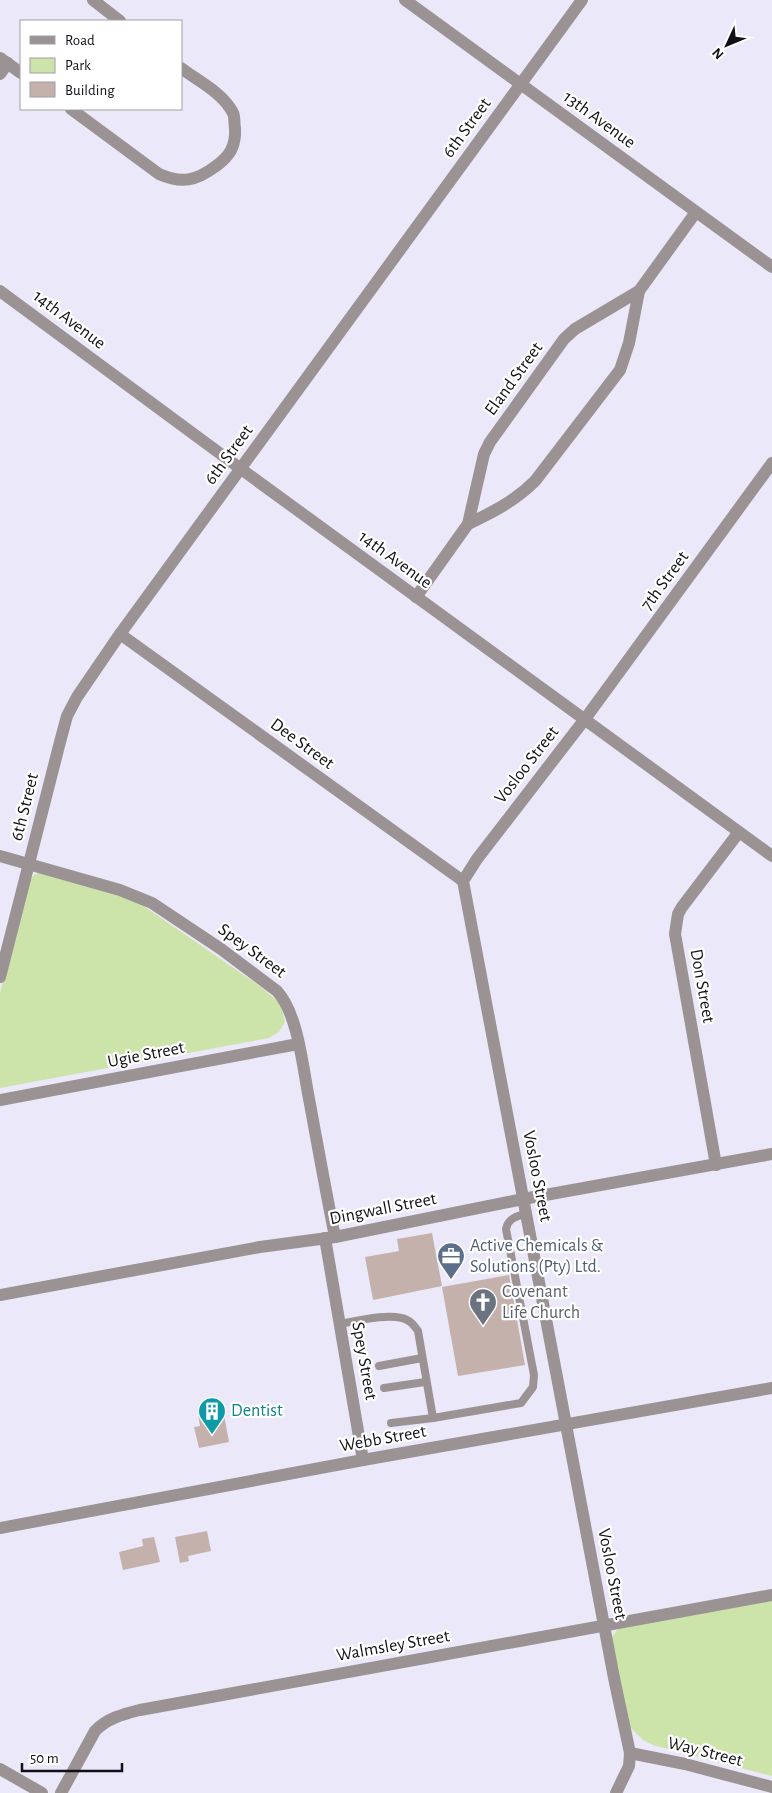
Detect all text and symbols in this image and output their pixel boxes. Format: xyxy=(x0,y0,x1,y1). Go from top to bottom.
legend xyxy=(20,20,182,110)
north arrow xyxy=(702,20,752,70)
text: Road xyxy=(65,33,95,48)
text: N xyxy=(710,45,727,62)
text: Park xyxy=(65,58,91,73)
text: Building xyxy=(65,83,115,98)
street label: 13th Avenue xyxy=(560,88,638,152)
street label: 6th Street xyxy=(439,95,495,161)
street label: 14th Avenue xyxy=(29,287,109,353)
street label: Eland Street xyxy=(482,339,546,419)
street label: 6th Street xyxy=(201,422,257,488)
street label: 14th Avenue xyxy=(355,528,435,592)
street label: 7th Street xyxy=(638,548,692,614)
street label: Dee Street xyxy=(267,715,337,773)
street label: Vosloo Street xyxy=(491,723,563,807)
street label: 6th Street xyxy=(8,771,42,843)
street label: Spey Street xyxy=(215,921,289,982)
street label: Don Street xyxy=(687,948,717,1025)
street label: Ugie Street xyxy=(106,1039,186,1071)
street label: Vosloo Street xyxy=(519,1129,555,1223)
street label: Dingwall Street xyxy=(328,1190,438,1228)
place label: Active Chemicals & Solutions (Pty) Ltd. xyxy=(470,1237,604,1276)
office icon: Active Chemicals & Solutions (Pty) Ltd. xyxy=(436,1241,466,1280)
place label: Covenant Life Church xyxy=(502,1283,580,1322)
church icon: Covenant Life Church xyxy=(468,1287,498,1326)
street label: Spey Street xyxy=(348,1321,380,1402)
building icon: Dentist xyxy=(197,1396,227,1435)
place label: Dentist xyxy=(231,1402,283,1420)
street label: Webb Street xyxy=(338,1423,428,1455)
street label: Vosloo Street xyxy=(594,1527,630,1621)
street label: Walmsley Street xyxy=(335,1627,451,1665)
street label: Way Street xyxy=(666,1734,744,1770)
scale bar xyxy=(22,1740,122,1772)
text: 50 m xyxy=(30,1751,59,1766)

